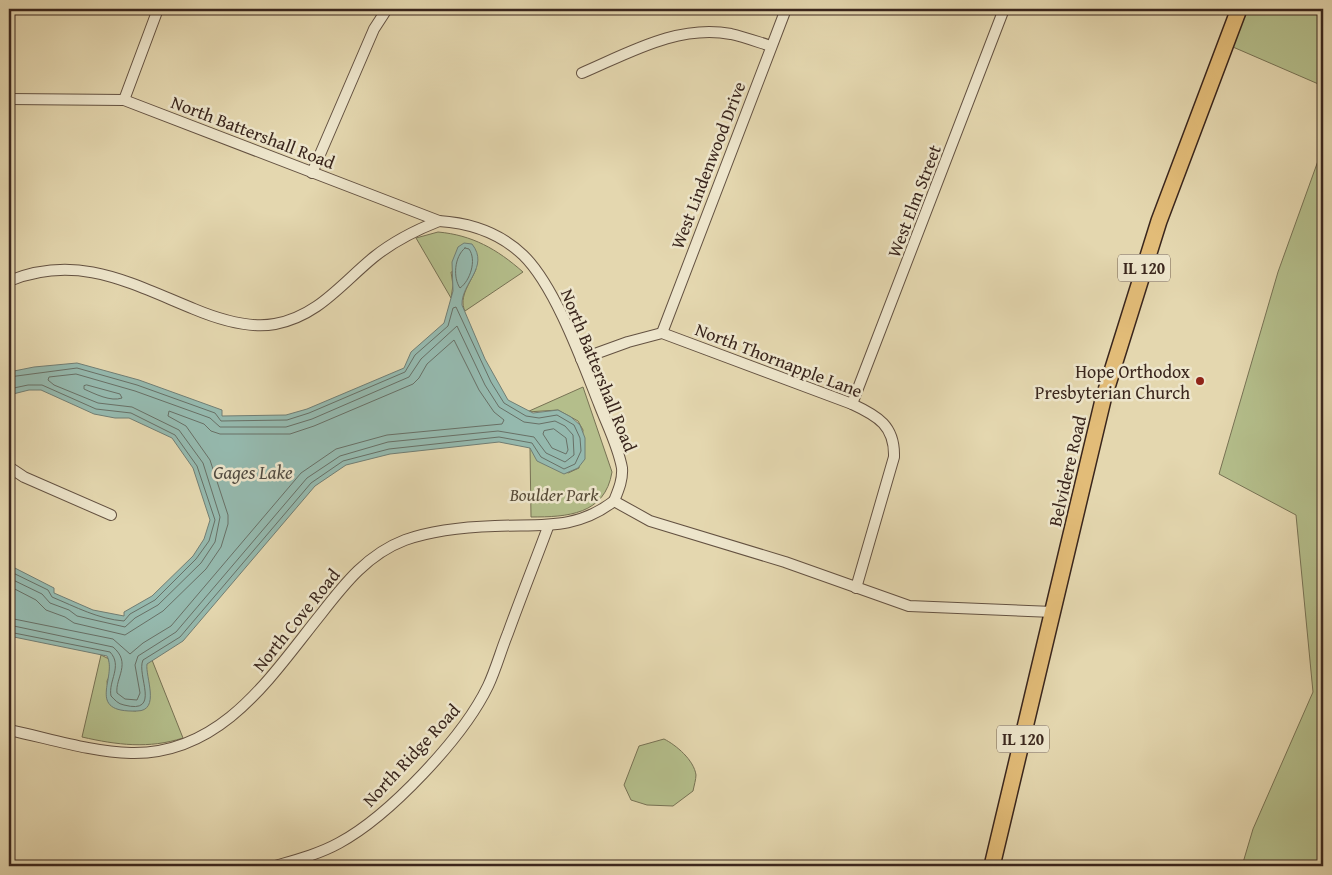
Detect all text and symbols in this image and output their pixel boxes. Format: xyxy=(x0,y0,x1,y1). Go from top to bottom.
street label: West Lindenwood Drive xyxy=(664,77,752,253)
street label: North Battershall Road xyxy=(167,88,339,176)
street label: West Elm Street xyxy=(880,140,948,261)
road number: IL 120 xyxy=(1118,254,1170,282)
street label: North Battershall Road xyxy=(554,284,644,456)
street label: North Thornapple Lane xyxy=(692,316,866,404)
place label: Hope Orthodox Presbyterian Church xyxy=(1035,358,1191,406)
marker: Hope Orthodox Presbyterian Church xyxy=(1194,375,1206,387)
street label: Belvidere Road xyxy=(1041,413,1093,529)
water label: Gages Lake xyxy=(213,458,293,486)
park label: Boulder Park xyxy=(509,481,599,508)
street label: North Cove Road xyxy=(246,562,346,677)
street label: North Ridge Road xyxy=(356,697,466,813)
road number: IL 120 xyxy=(997,726,1049,752)

